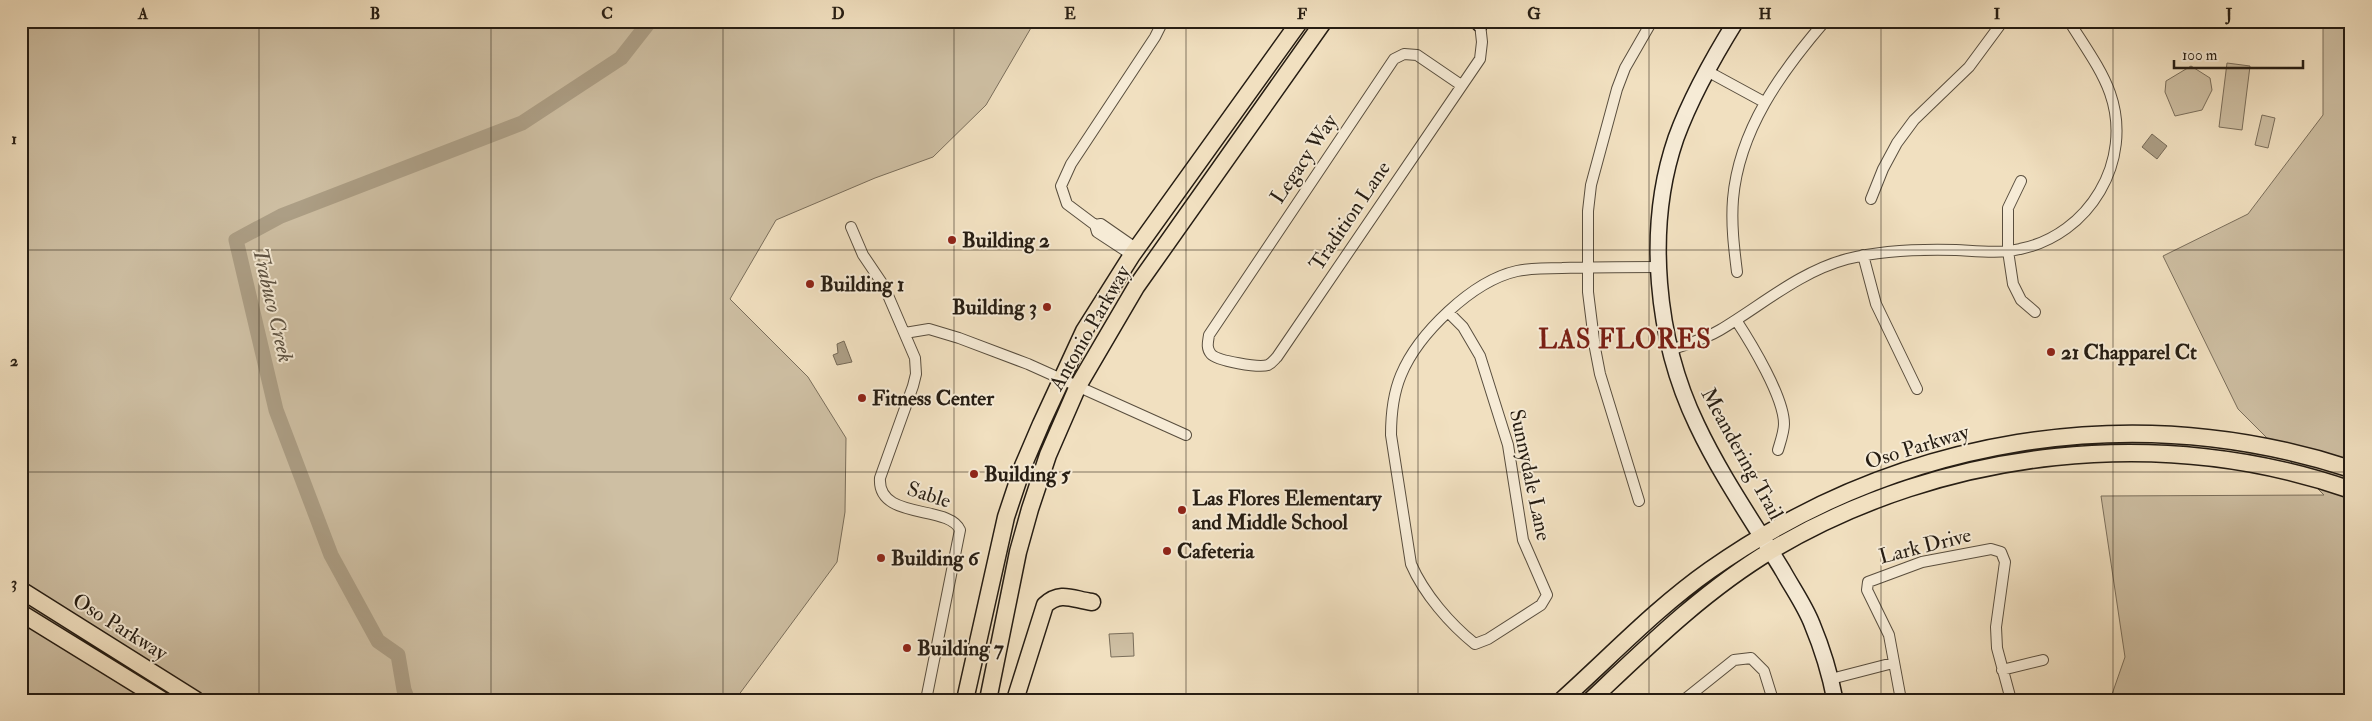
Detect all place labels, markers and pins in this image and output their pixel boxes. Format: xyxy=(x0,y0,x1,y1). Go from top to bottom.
place label: Building 2 xyxy=(962,227,1050,254)
marker: Building 2 xyxy=(946,234,958,246)
place label: Building 1 xyxy=(820,271,905,298)
marker: Building 1 xyxy=(804,278,816,290)
place label: Building 3 xyxy=(952,294,1037,321)
marker: Building 3 xyxy=(1041,301,1053,313)
place label: 21 Chapparel Ct xyxy=(2061,339,2197,366)
marker: 21 Chapparel Ct xyxy=(2045,346,2057,358)
place label: Fitness Center xyxy=(872,385,995,412)
marker: Fitness Center xyxy=(856,392,868,404)
place label: Building 5 xyxy=(984,461,1071,488)
marker: Building 5 xyxy=(968,468,980,480)
place label: Las Flores Elementary and Middle School xyxy=(1192,485,1382,536)
marker: Las Flores Elementary and Middle School xyxy=(1176,504,1188,516)
place label: Cafeteria xyxy=(1177,538,1255,565)
place label: Building 6 xyxy=(891,545,980,572)
marker: Cafeteria xyxy=(1161,545,1173,557)
marker: Building 6 xyxy=(875,552,887,564)
place label: Building 7 xyxy=(917,635,1004,662)
marker: Building 7 xyxy=(901,642,913,654)

